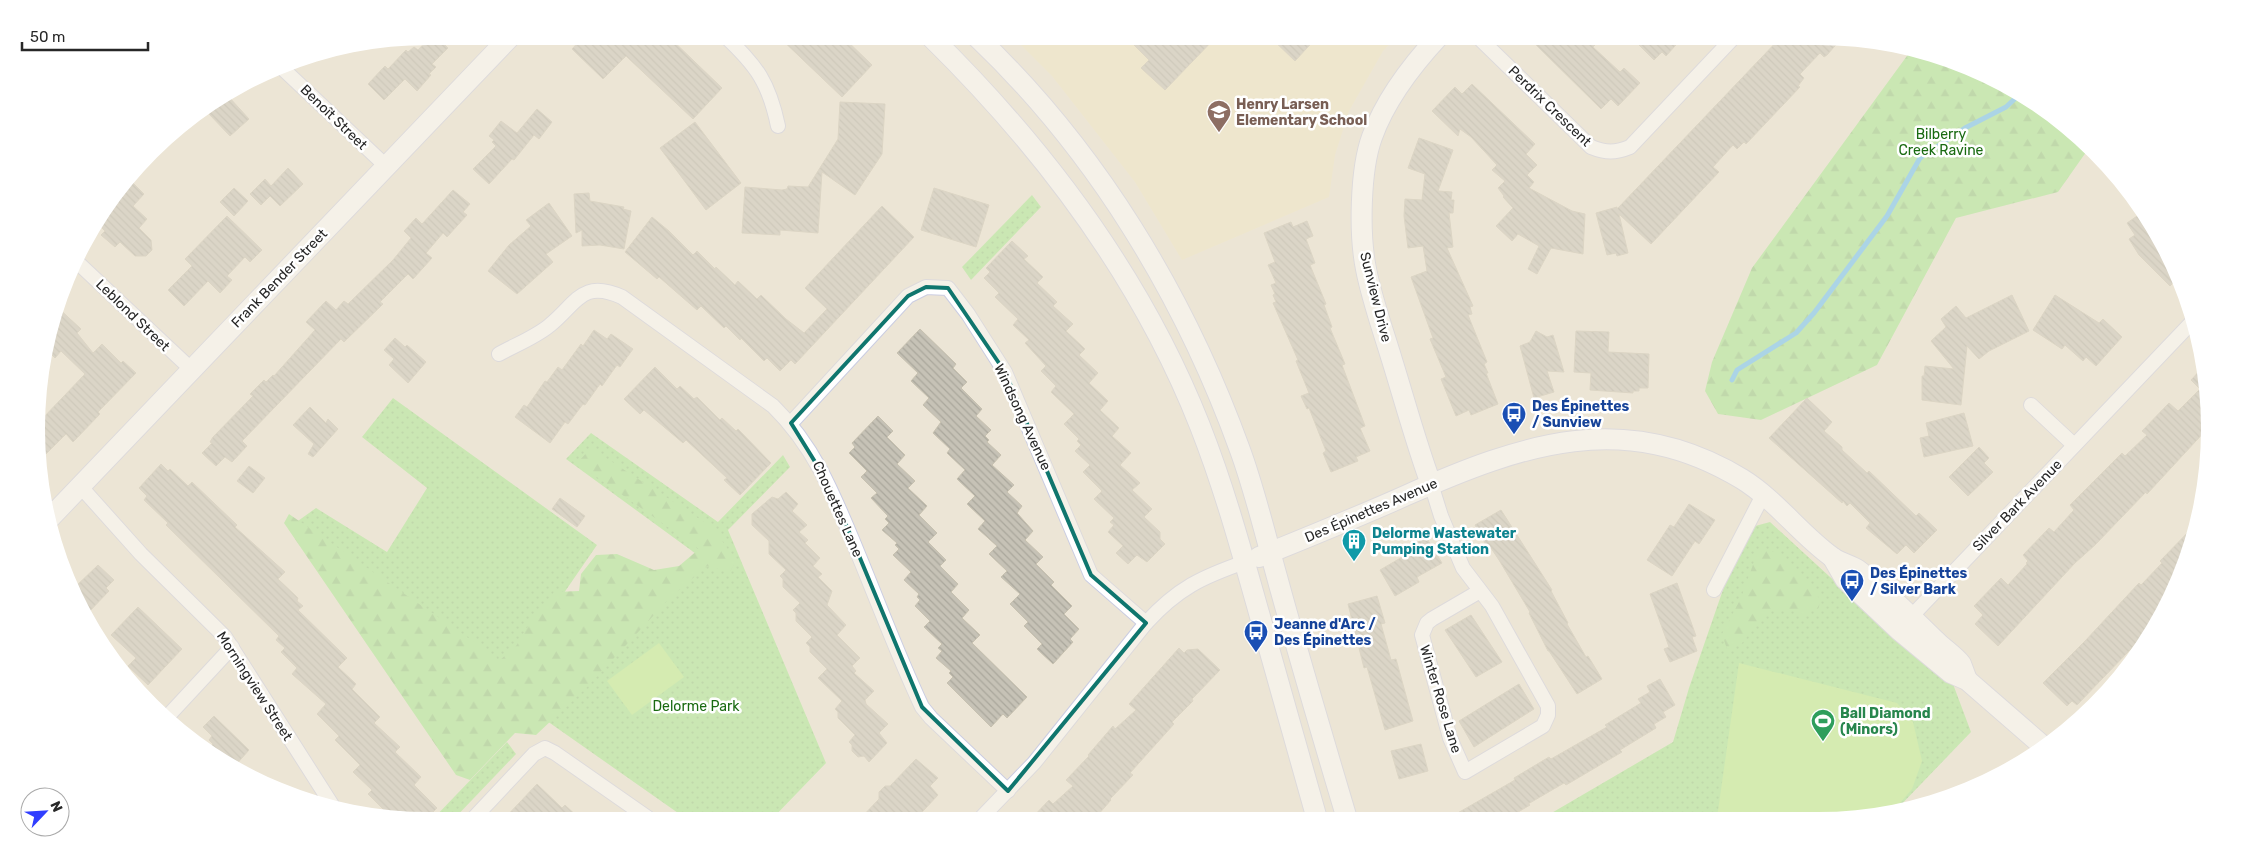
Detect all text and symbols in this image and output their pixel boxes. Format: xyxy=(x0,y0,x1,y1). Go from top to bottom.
scale bar xyxy=(22,20,149,52)
text: 50 m xyxy=(30,28,65,46)
street label: Perdrix Crescent xyxy=(1505,62,1595,151)
street label: Benoît Street xyxy=(297,81,371,154)
place label: Henry Larsen Elementary School xyxy=(1236,96,1367,129)
school or university icon: Henry Larsen Elementary School xyxy=(1206,99,1232,133)
park label: Bilberry Creek Ravine xyxy=(1899,126,1984,159)
street label: Frank Bender Street xyxy=(228,225,331,331)
street label: Sunview Drive xyxy=(1356,250,1395,344)
street label: Leblond Street xyxy=(92,276,173,355)
street label: Windsong Avenue xyxy=(990,361,1055,473)
place label: Des Épinettes / Sunview xyxy=(1532,397,1630,431)
bus stop icon: Des Épinettes / Sunview xyxy=(1501,401,1527,435)
street label: Silver Bark Avenue xyxy=(1969,456,2066,555)
street label: Chouettes Lane xyxy=(809,459,866,560)
street label: Des Épinettes Avenue xyxy=(1302,474,1440,546)
place label: Delorme Wastewater Pumping Station xyxy=(1372,525,1517,558)
building icon: Delorme Wastewater Pumping Station xyxy=(1341,528,1367,562)
place label: Des Épinettes / Silver Bark xyxy=(1870,564,1968,598)
bus stop icon: Des Épinettes / Silver Bark xyxy=(1839,568,1865,602)
place label: Jeanne d'Arc / Des Épinettes xyxy=(1274,616,1376,649)
bus stop icon: Jeanne d'Arc / Des Épinettes xyxy=(1243,619,1269,653)
street label: Morningview Street xyxy=(213,628,297,745)
street label: Winter Rose Lane xyxy=(1416,643,1465,755)
park label: Delorme Park xyxy=(652,698,740,715)
place label: Ball Diamond (Minors) xyxy=(1840,705,1931,738)
sports icon: Ball Diamond (Minors) xyxy=(1810,708,1836,742)
north arrow xyxy=(20,787,70,837)
text: N xyxy=(46,799,66,815)

